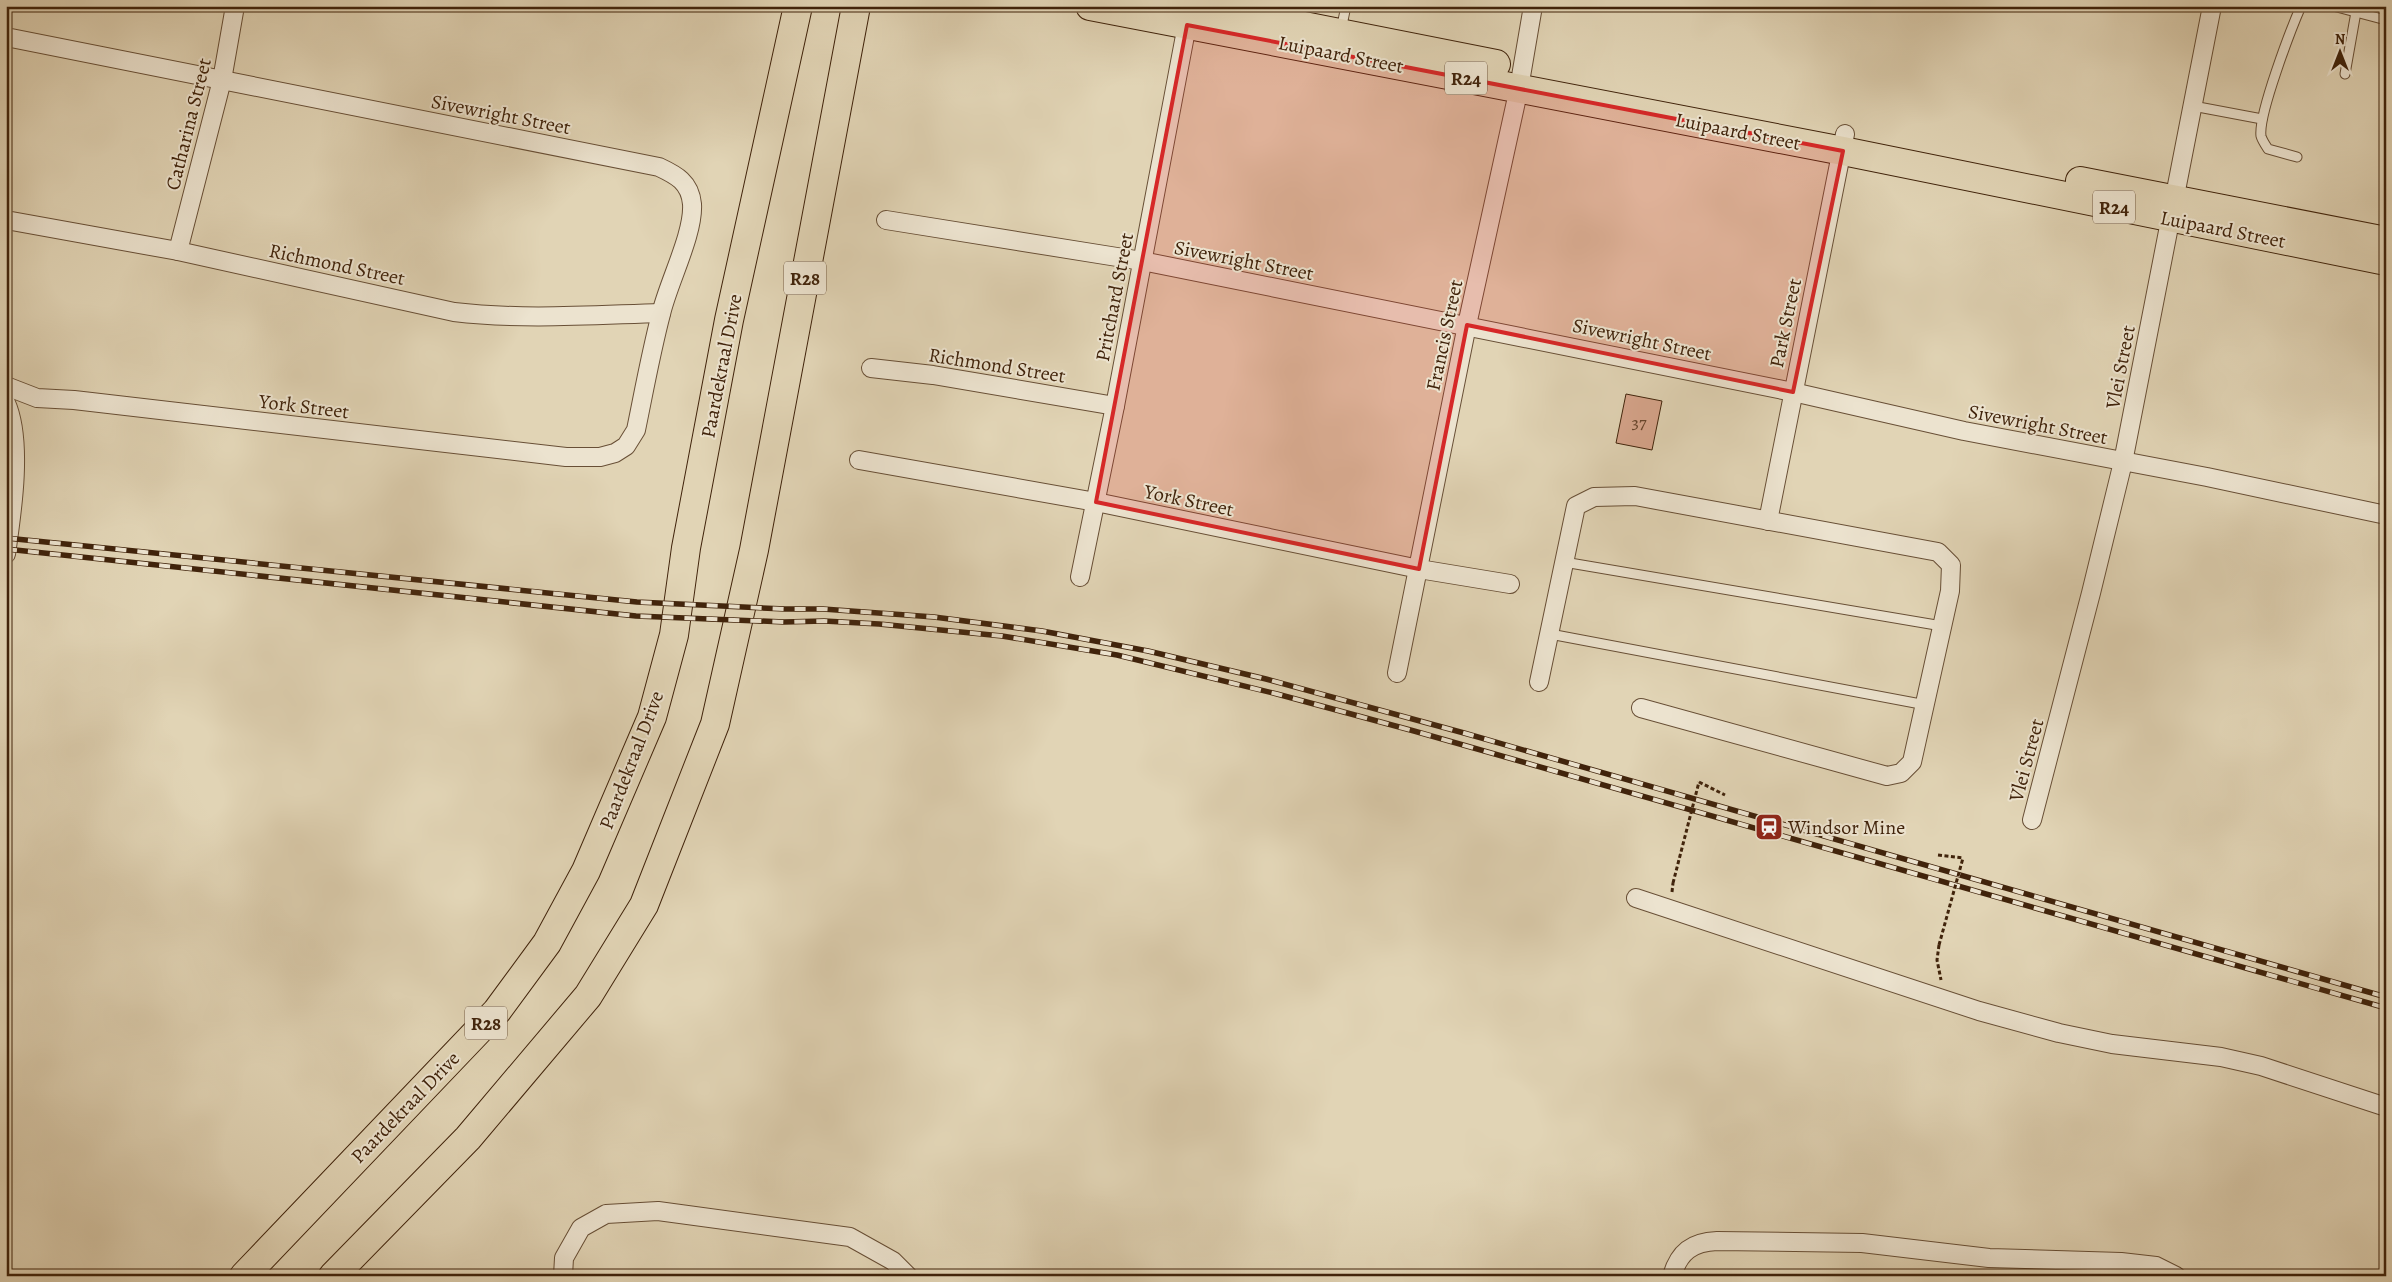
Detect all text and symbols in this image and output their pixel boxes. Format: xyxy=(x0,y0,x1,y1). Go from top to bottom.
north arrow xyxy=(2314,28,2364,78)
street label: Luipaard Street xyxy=(1276,29,1406,80)
text: N xyxy=(2335,30,2345,49)
street label: Catharina Street xyxy=(159,55,218,193)
road number: R24 xyxy=(1445,62,1487,94)
street label: Sivewright Street xyxy=(429,88,573,141)
street label: Luipaard Street xyxy=(1673,106,1803,157)
road number: R24 xyxy=(2093,190,2135,223)
street label: Luipaard Street xyxy=(2158,204,2288,255)
street label: Pritchard Street xyxy=(1089,230,1140,364)
street label: Sivewright Street xyxy=(1172,234,1316,287)
street label: Richmond Street xyxy=(266,237,408,292)
road number: R28 xyxy=(784,262,826,294)
street label: Park Street xyxy=(1763,276,1808,370)
street label: Francis Street xyxy=(1420,277,1470,393)
street label: Paardekraal Drive xyxy=(694,292,749,440)
street label: Sivewright Street xyxy=(1570,312,1714,367)
street label: Vlei Street xyxy=(2099,323,2142,412)
street label: Richmond Street xyxy=(927,341,1068,390)
street label: York Street xyxy=(256,387,351,425)
street label: Sivewright Street xyxy=(1966,398,2110,451)
house number: 37 xyxy=(1631,410,1647,434)
street label: York Street xyxy=(1141,478,1236,523)
street label: Paardekraal Drive xyxy=(593,687,670,833)
street label: Vlei Street xyxy=(2002,715,2051,805)
station icon: Windsor Mine xyxy=(1754,812,1784,842)
place label: Windsor Mine xyxy=(1787,814,1905,841)
road number: R28 xyxy=(465,1006,507,1040)
street label: Paardekraal Drive xyxy=(345,1045,466,1169)

